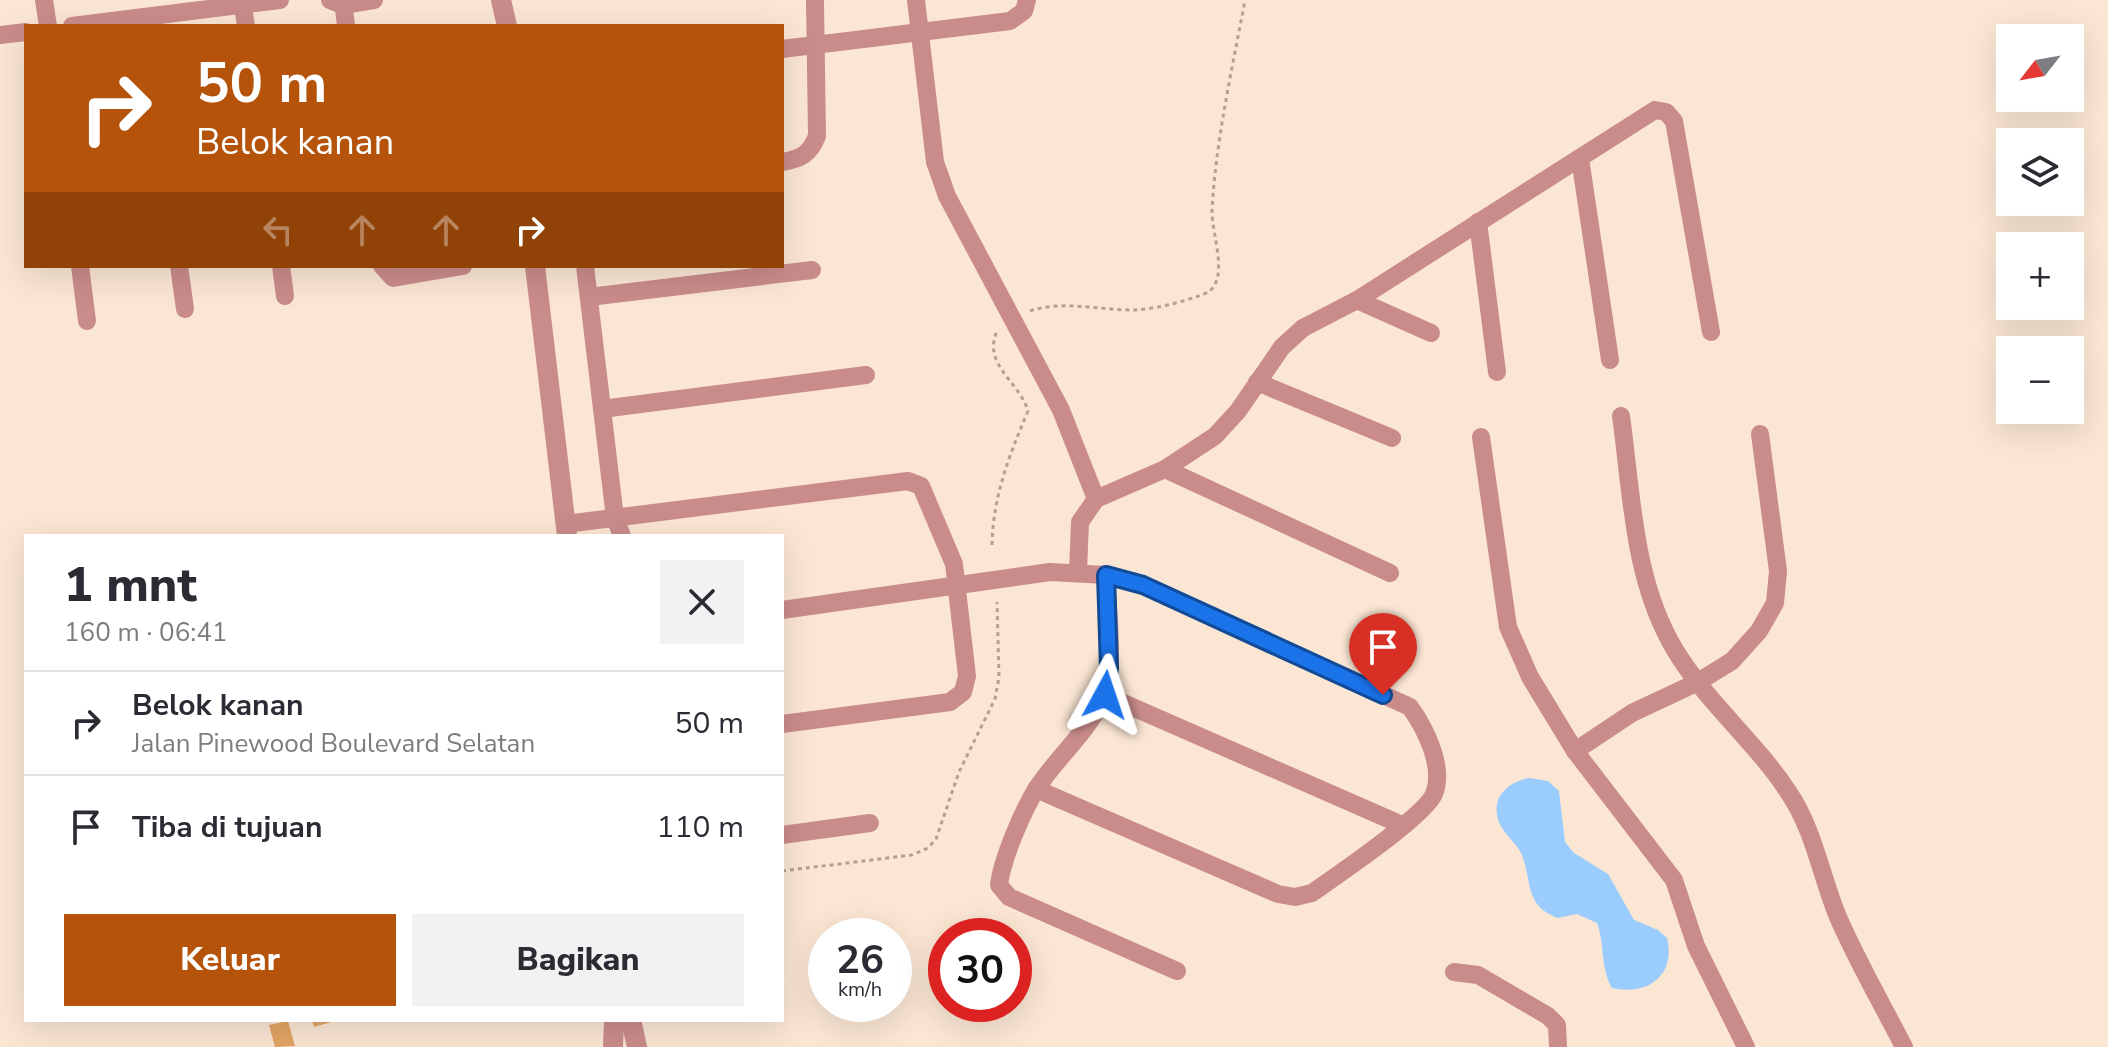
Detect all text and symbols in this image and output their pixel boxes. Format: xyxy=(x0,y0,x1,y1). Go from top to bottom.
north arrow xyxy=(1996,24,2084,112)
map controls xyxy=(1996,24,2084,424)
text: 50 m xyxy=(196,45,327,122)
icon: right xyxy=(64,56,168,160)
text: Belok kanan xyxy=(196,118,394,167)
button: layers xyxy=(1996,128,2084,216)
icon: left xyxy=(256,208,300,252)
icon: ahead xyxy=(340,208,384,252)
icon: ahead xyxy=(424,208,468,252)
icon: right xyxy=(508,208,552,252)
button: + xyxy=(1996,232,2084,320)
button: − xyxy=(1996,336,2084,424)
text: 1 mnt xyxy=(64,552,197,618)
button: close xyxy=(660,560,744,644)
pin xyxy=(1349,613,1417,695)
text: 160 m · 06:41 xyxy=(64,615,227,650)
icon: arrive xyxy=(1361,625,1405,669)
position arrow xyxy=(1063,653,1147,737)
text: Belok kanan xyxy=(132,685,304,726)
icon: right xyxy=(64,701,108,745)
text: 50 m xyxy=(675,703,744,744)
text: Jalan Pinewood Boulevard Selatan xyxy=(132,726,535,761)
icon: arrive xyxy=(64,805,108,849)
text: Tiba di tujuan xyxy=(132,807,323,848)
text: 110 m xyxy=(657,807,744,848)
button: Keluar xyxy=(64,914,396,1006)
button: Bagikan xyxy=(412,914,744,1006)
speed limit sign: 30 xyxy=(928,918,1032,1022)
text: 26 xyxy=(836,933,884,987)
text: km/h xyxy=(838,976,882,1003)

